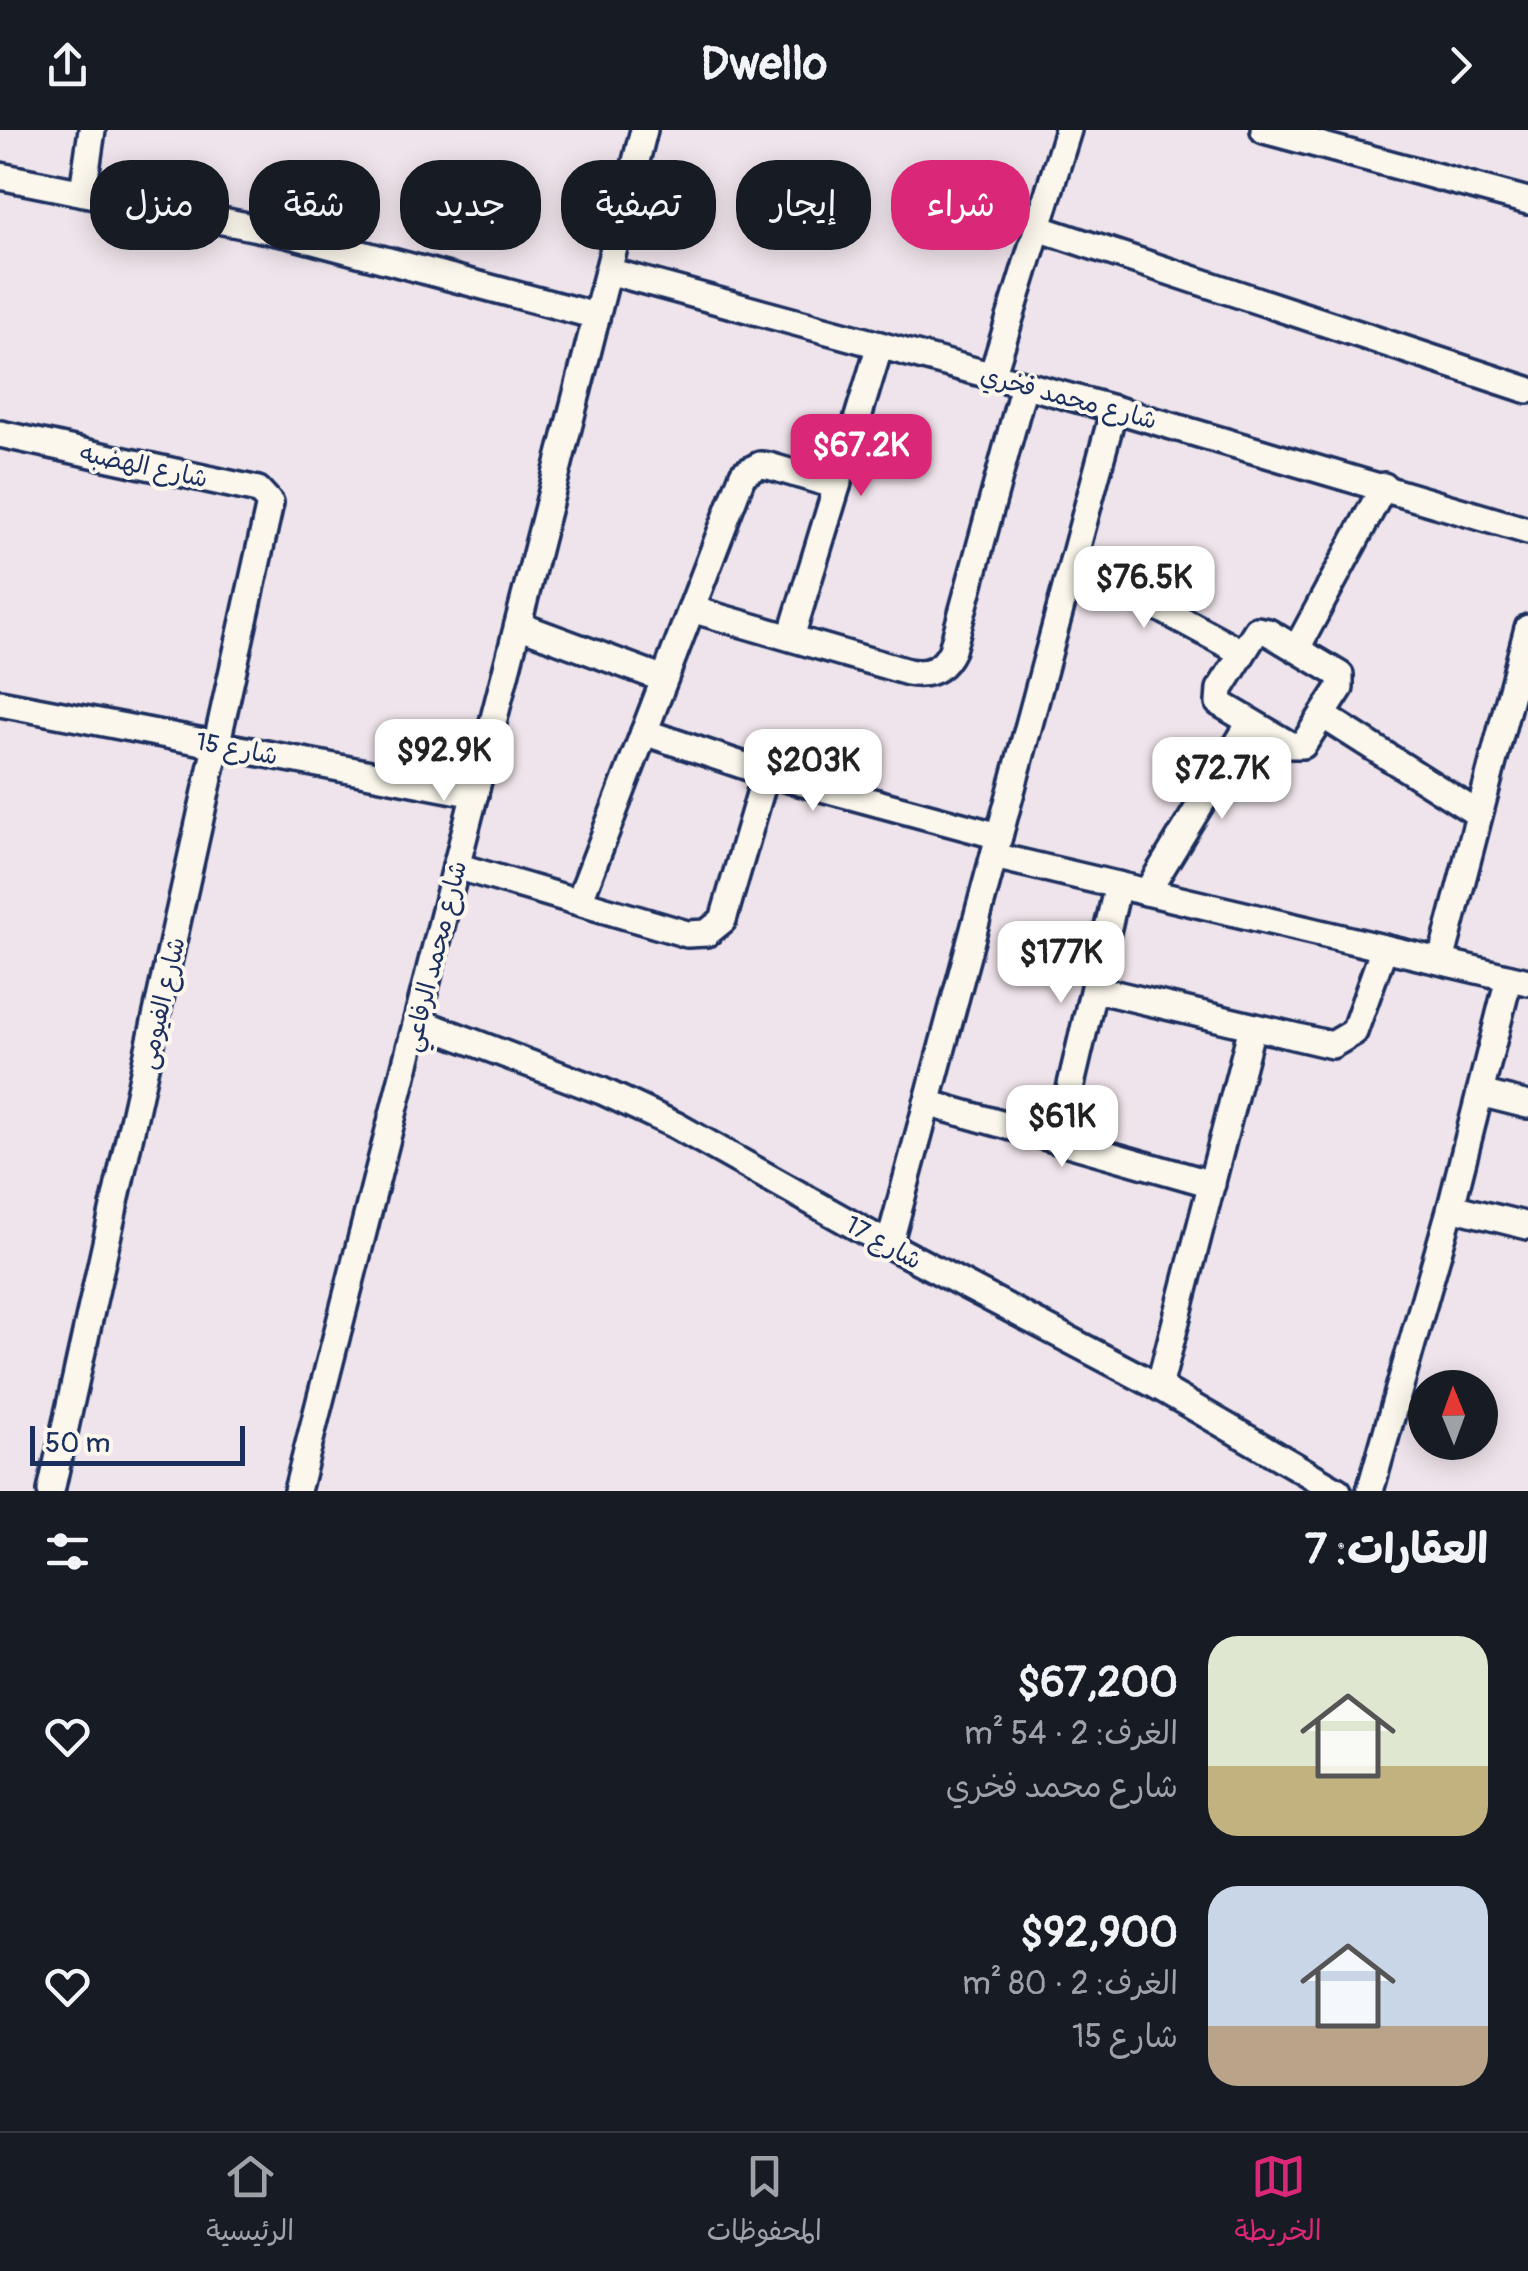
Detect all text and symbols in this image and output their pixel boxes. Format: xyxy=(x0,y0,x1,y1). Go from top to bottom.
text: Dwello xyxy=(701,37,827,93)
icon: share xyxy=(40,38,95,93)
icon: forward xyxy=(1433,38,1488,93)
chip: منزل xyxy=(90,160,229,250)
chip: شقة xyxy=(249,160,380,250)
chip: جديد xyxy=(400,160,541,250)
chip: تصفية xyxy=(561,160,716,250)
chip: إيجار xyxy=(736,160,871,250)
chip: شراء xyxy=(891,160,1030,250)
street label: شارع محمد فخري xyxy=(976,360,1160,439)
pin: $67.2K xyxy=(780,414,942,499)
text: $67.2K xyxy=(813,426,909,466)
street label: شارع الهضبه xyxy=(77,438,210,496)
pin: $76.5K xyxy=(1063,546,1225,631)
text: $76.5K xyxy=(1096,558,1192,598)
pin: $92.9K xyxy=(363,719,525,804)
street label: شارع 15 xyxy=(193,726,280,774)
pin: $203K xyxy=(743,729,883,814)
text: $92.9K xyxy=(397,731,491,771)
pin: $72.7K xyxy=(1141,737,1303,822)
text: $203K xyxy=(766,741,860,781)
text: $72.7K xyxy=(1174,749,1270,789)
street label: شارع محمد الرفاعي xyxy=(397,858,479,1056)
pin: $177K xyxy=(991,921,1131,1006)
text: $177K xyxy=(1019,933,1103,973)
street label: شارع الفيومى xyxy=(132,934,194,1073)
pin: $61K xyxy=(1003,1085,1121,1170)
text: $61K xyxy=(1028,1097,1096,1137)
street label: شارع 17 xyxy=(839,1210,927,1278)
north arrow xyxy=(1408,1370,1498,1460)
map controls xyxy=(1408,1370,1498,1460)
scale bar xyxy=(30,1421,245,1466)
text: 50 m xyxy=(45,1426,110,1461)
icon: filters xyxy=(40,1524,95,1579)
text: العقارات: 7 xyxy=(1305,1524,1488,1576)
text: $67,200 xyxy=(1017,1657,1178,1709)
icon: home xyxy=(1288,1676,1408,1796)
icon: heart xyxy=(40,1709,95,1764)
text: الغرف: 2 · 54 m² xyxy=(964,1714,1178,1754)
text: شارع محمد فخري xyxy=(946,1767,1178,1807)
text: $92,900 xyxy=(1020,1907,1178,1959)
icon: home xyxy=(1288,1926,1408,2046)
icon: heart xyxy=(40,1959,95,2014)
text: الغرف: 2 · 80 m² xyxy=(962,1964,1178,2004)
text: شارع 15 xyxy=(1072,2017,1178,2057)
tab: الرئيسية xyxy=(206,2149,294,2255)
tab: المحفوظات xyxy=(707,2149,822,2255)
tab: الخريطة xyxy=(1234,2149,1322,2255)

